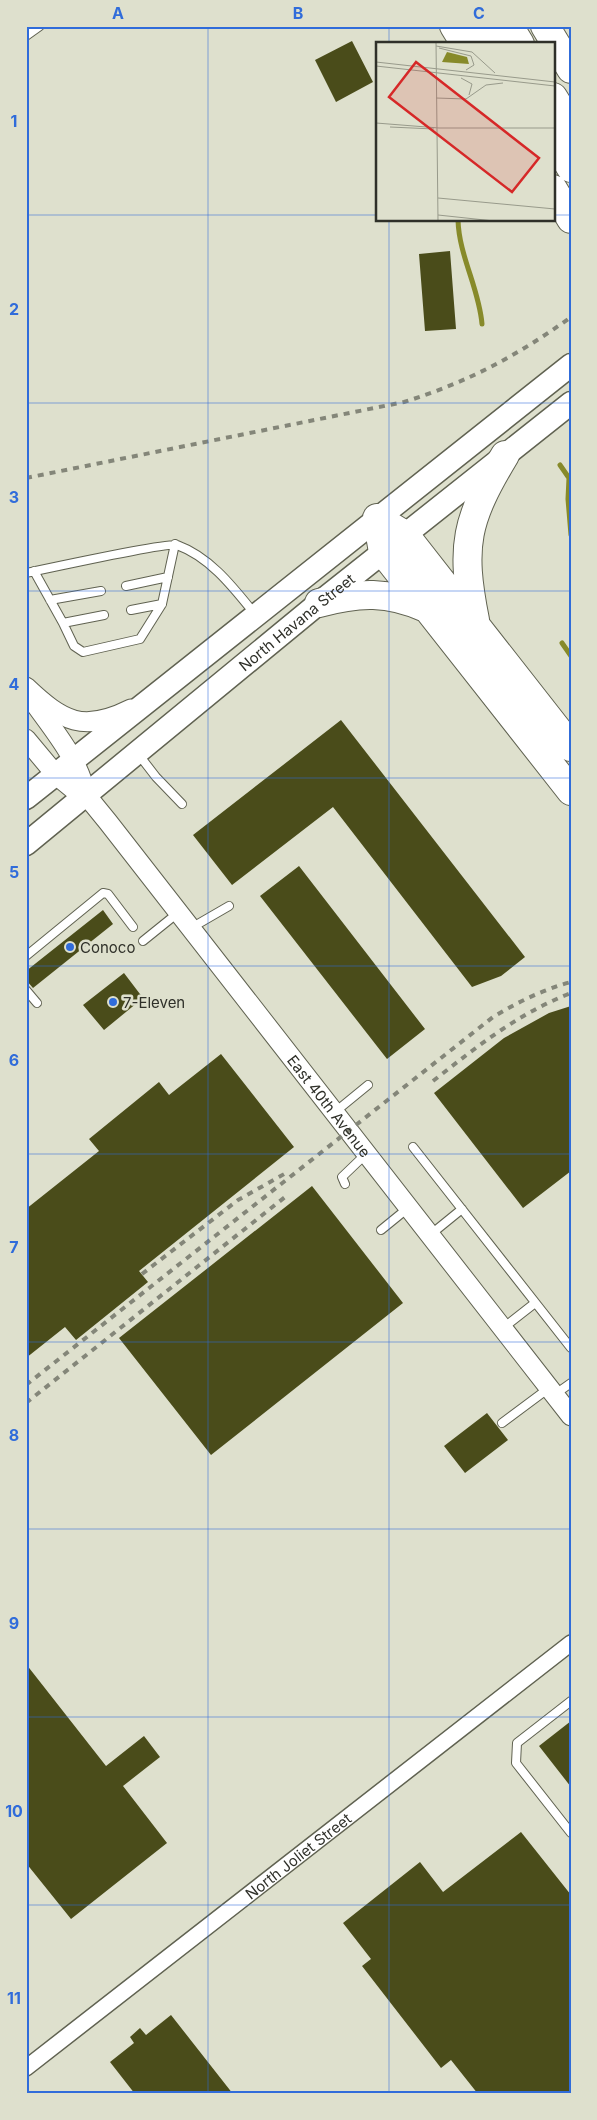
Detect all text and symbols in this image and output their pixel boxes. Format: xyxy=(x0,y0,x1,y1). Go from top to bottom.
text: A xyxy=(112,3,124,23)
text: B xyxy=(293,3,303,23)
text: C xyxy=(473,3,485,23)
inset map xyxy=(376,42,554,221)
text: 1 xyxy=(11,111,17,131)
text: 2 xyxy=(9,299,19,319)
text: 3 xyxy=(9,487,19,507)
street label: North Havana Street xyxy=(235,569,358,675)
text: 4 xyxy=(9,674,20,694)
text: 5 xyxy=(9,862,19,882)
place label: Conoco xyxy=(80,938,135,957)
marker: Conoco xyxy=(64,941,76,953)
place label: 7-Eleven xyxy=(123,993,185,1012)
marker: 7-Eleven xyxy=(107,996,119,1008)
text: 6 xyxy=(9,1050,19,1070)
street label: East 40th Avenue xyxy=(283,1051,375,1161)
text: 7 xyxy=(9,1237,19,1257)
text: 8 xyxy=(9,1425,19,1445)
text: 9 xyxy=(9,1613,19,1633)
text: 10 xyxy=(5,1801,23,1821)
street label: North Joliet Street xyxy=(241,1809,355,1903)
text: 11 xyxy=(7,1988,21,2008)

